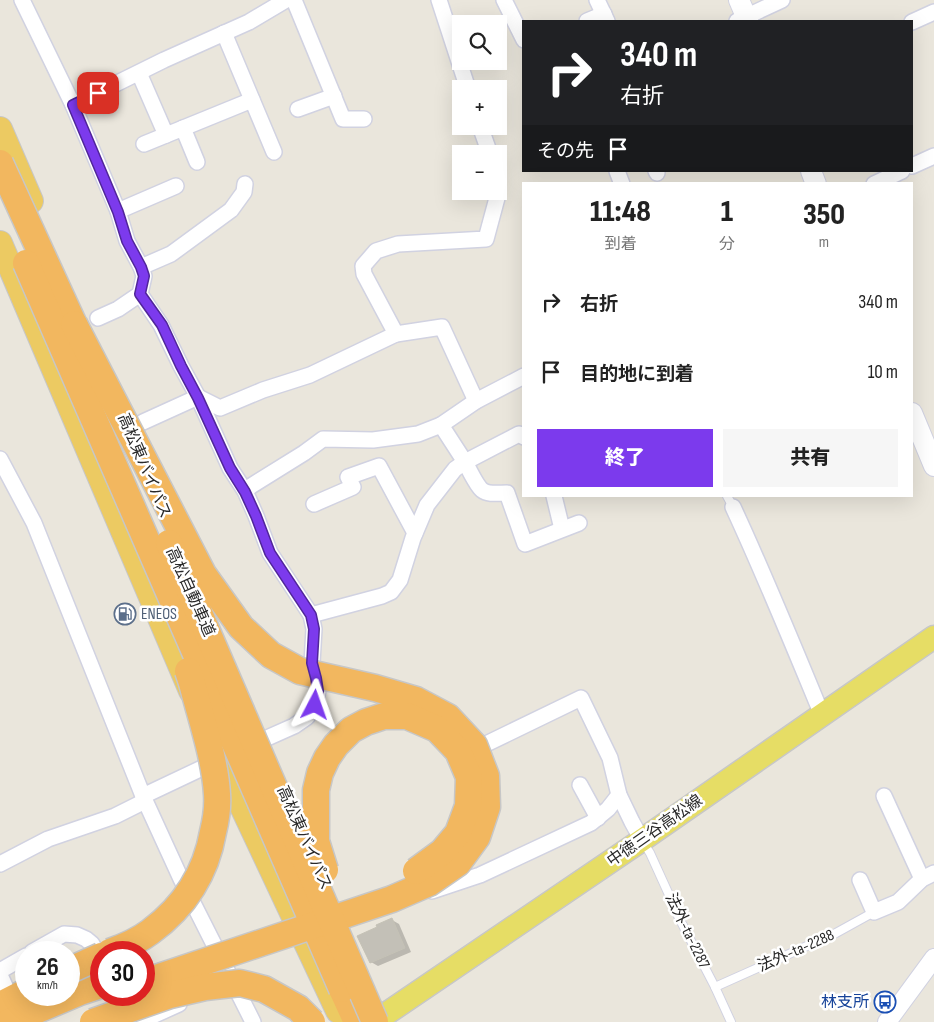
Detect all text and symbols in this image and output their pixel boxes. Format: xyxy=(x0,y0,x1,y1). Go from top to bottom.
map controls xyxy=(452,15,507,200)
button: search xyxy=(452,15,507,70)
text: 340 m xyxy=(620,34,697,77)
icon: right xyxy=(537,40,602,105)
pin xyxy=(77,72,119,114)
icon: arrive xyxy=(84,79,112,107)
button: + xyxy=(452,80,507,135)
text: 右折 xyxy=(620,83,664,110)
icon: arrive xyxy=(604,135,632,163)
text: その先 xyxy=(537,140,594,163)
button: − xyxy=(452,145,507,200)
text: 11:48 xyxy=(590,194,651,230)
text: 1 xyxy=(721,194,733,230)
text: 350 xyxy=(803,197,845,233)
text: m xyxy=(819,233,829,252)
text: 到着 xyxy=(604,235,636,254)
text: 分 xyxy=(719,235,735,254)
icon: right xyxy=(537,288,565,316)
text: 340 m xyxy=(858,291,898,314)
text: 右折 xyxy=(580,293,618,316)
icon: arrive xyxy=(537,358,565,386)
text: 10 m xyxy=(868,361,898,384)
text: 目的地に到着 xyxy=(580,363,694,386)
street label: 高松東バイパス xyxy=(113,411,175,521)
button: 終了 xyxy=(537,429,713,487)
button: 共有 xyxy=(723,429,898,487)
street label: 高松自動車道 xyxy=(162,544,218,640)
fuel station icon: ENEOS xyxy=(113,602,137,626)
place label: ENEOS xyxy=(141,605,177,624)
position arrow xyxy=(288,678,340,730)
street label: 高松東バイパス xyxy=(273,783,335,893)
street label: 中徳三谷高松線 xyxy=(604,791,706,871)
street label: 法外-ta-2287 xyxy=(661,890,714,972)
street label: 法外-ta-2288 xyxy=(755,926,837,976)
speed limit sign: 30 xyxy=(90,941,155,1006)
text: 26 xyxy=(36,952,59,983)
text: km/h xyxy=(37,978,58,993)
bus stop icon: 林支所 xyxy=(873,990,897,1014)
place label: 林支所 xyxy=(821,993,869,1012)

